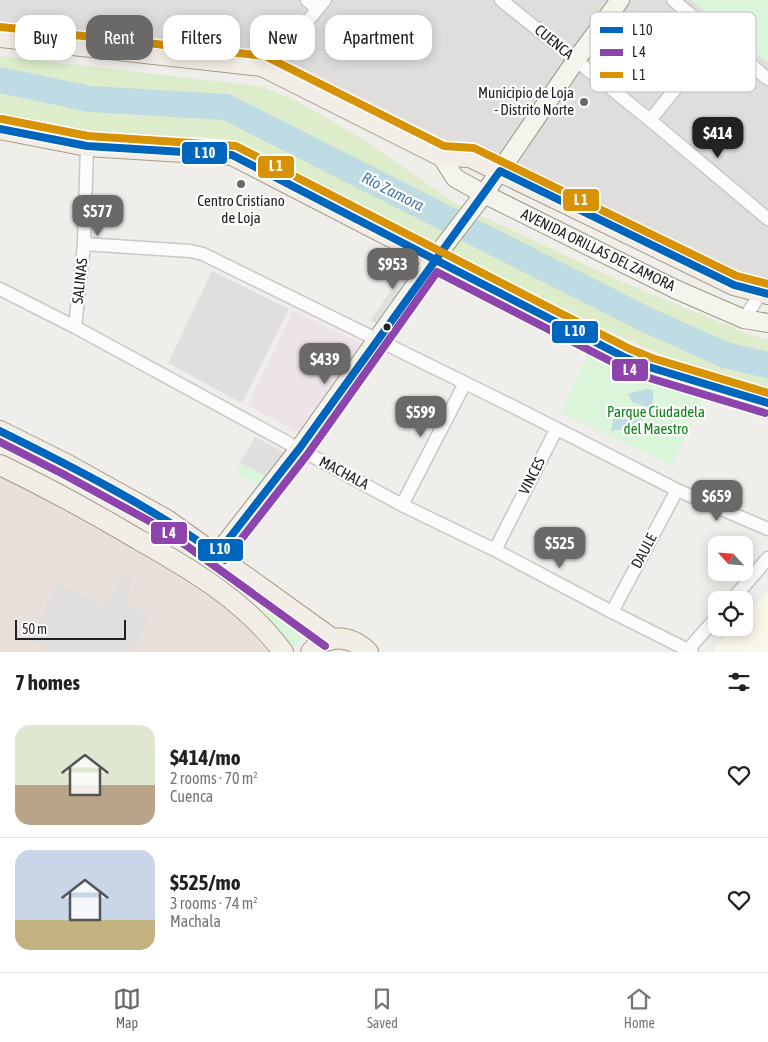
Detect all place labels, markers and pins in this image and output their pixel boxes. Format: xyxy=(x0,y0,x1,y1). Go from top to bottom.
place label: Municipio de Loja - Distrito Norte xyxy=(478,84,574,118)
marker: Municipio de Loja - Distrito Norte xyxy=(578,96,590,108)
pin: $414 xyxy=(688,116,748,159)
marker: Centro Cristiano de Loja xyxy=(235,178,247,190)
place label: Centro Cristiano de Loja xyxy=(197,192,285,226)
pin: $577 xyxy=(68,194,128,237)
pin: $953 xyxy=(363,248,423,290)
unlabelled marker xyxy=(382,322,392,332)
pin: $439 xyxy=(295,342,355,385)
pin: $599 xyxy=(391,396,451,438)
pin: $659 xyxy=(687,480,747,522)
pin: $525 xyxy=(530,526,590,569)

